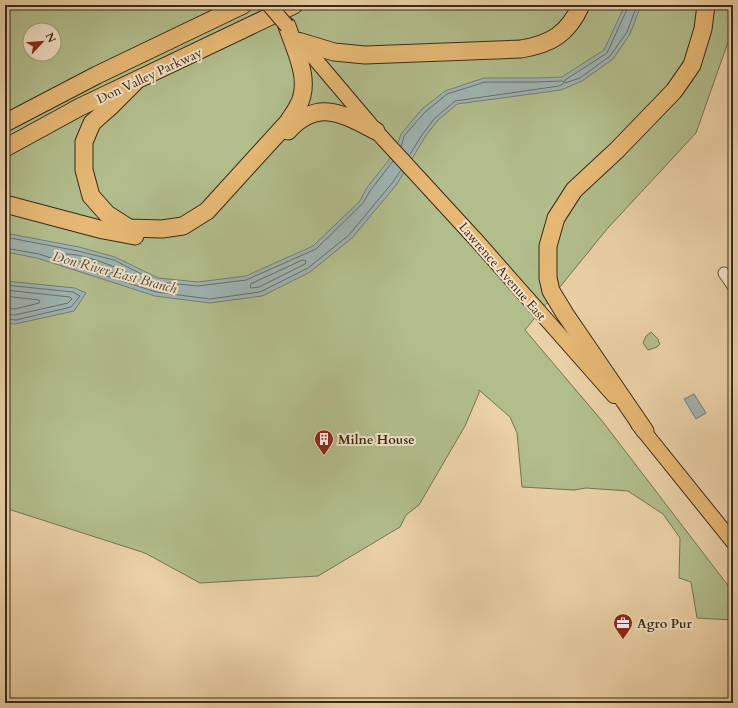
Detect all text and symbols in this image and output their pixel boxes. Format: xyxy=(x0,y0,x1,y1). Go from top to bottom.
north arrow xyxy=(22,22,62,62)
text: N xyxy=(42,30,60,46)
street label: Don Valley Parkway xyxy=(94,44,205,108)
street label: Lawrence Avenue East xyxy=(454,219,550,325)
water label: Don River East Branch xyxy=(51,247,179,298)
building icon: Milne House xyxy=(313,428,335,456)
place label: Milne House xyxy=(338,431,415,449)
office icon: Agro Pur xyxy=(612,612,634,640)
place label: Agro Pur xyxy=(637,615,693,633)

